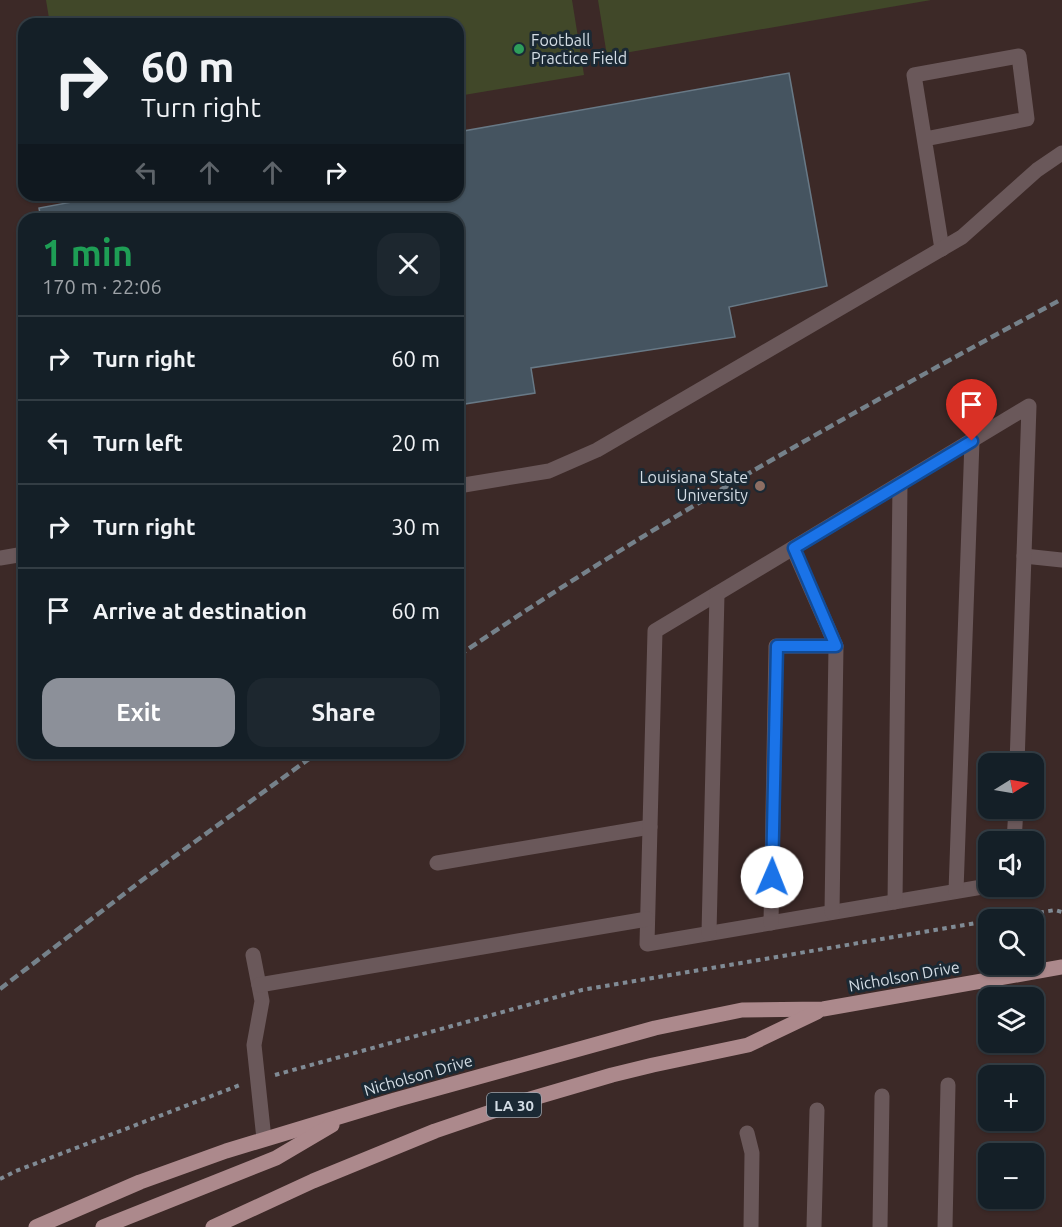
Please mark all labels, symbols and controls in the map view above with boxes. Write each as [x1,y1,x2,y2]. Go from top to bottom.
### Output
place label: Football Practice Field [531,31,627,67]
icon: right [42,42,120,120]
marker: Football Practice Field [512,42,526,56]
text: 60 m [141,43,235,90]
text: Turn right [141,92,261,122]
icon: left [130,156,163,189]
icon: ahead [193,156,226,189]
icon: ahead [256,156,289,189]
icon: right [319,156,352,189]
text: 1 min [42,232,133,273]
button: close [377,233,440,296]
text: 170 m · 22:06 [42,275,162,298]
icon: right [42,342,75,375]
text: Turn right [93,346,195,371]
text: 60 m [391,346,440,371]
pin [946,379,997,441]
icon: arrive [955,388,988,421]
icon: left [42,426,75,459]
text: Turn left [93,430,183,455]
text: 20 m [391,430,440,455]
place label: Louisiana State University [639,468,748,504]
marker: Louisiana State University [753,479,767,493]
icon: right [42,510,75,543]
text: Turn right [93,514,195,539]
text: 30 m [391,514,440,539]
icon: arrive [42,594,75,627]
text: Arrive at destination [93,598,307,623]
text: 60 m [391,598,440,623]
button: Exit [42,678,235,747]
button: Share [247,678,440,747]
north arrow [978,753,1044,819]
map controls [978,753,1044,1209]
button: sound [978,831,1044,897]
position arrow [740,845,804,909]
button: search [978,909,1044,975]
street label: Nicholson Drive [847,957,961,995]
button: layers [978,987,1044,1053]
street label: Nicholson Drive [362,1051,474,1099]
button: + [978,1065,1044,1131]
road number: LA 30 [487,1093,541,1117]
button: − [978,1143,1044,1209]

